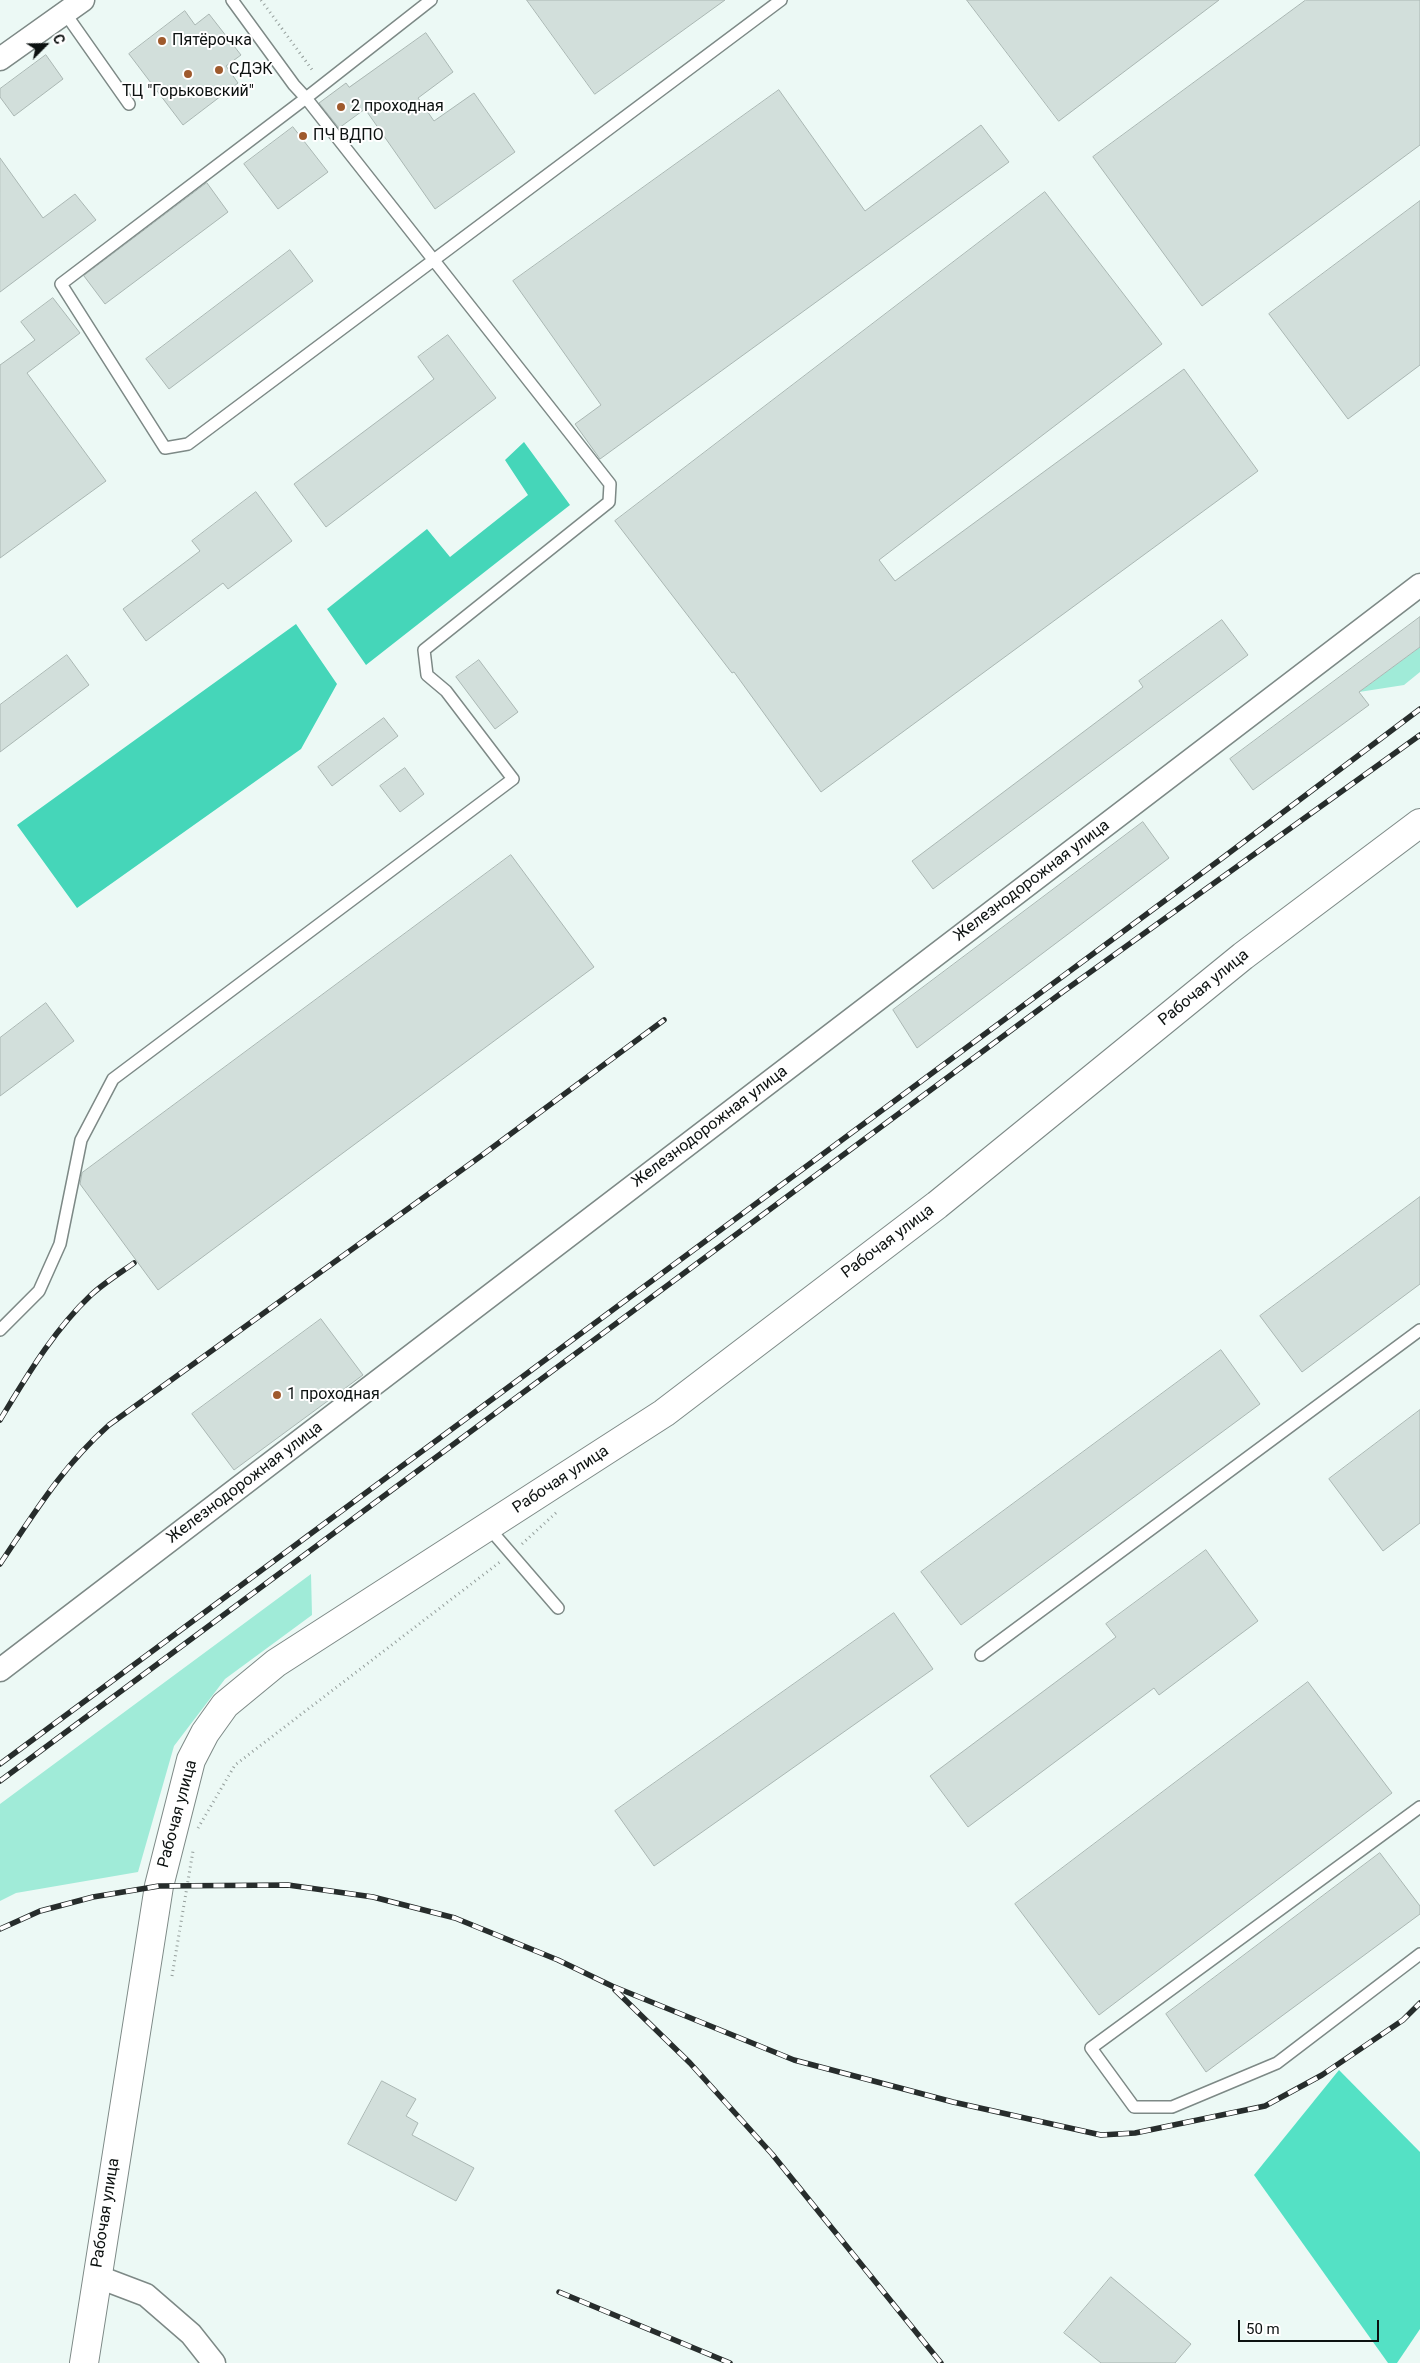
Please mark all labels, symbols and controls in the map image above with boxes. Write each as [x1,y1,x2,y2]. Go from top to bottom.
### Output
north arrow [20,20,70,70]
place label: Пятёрочка [172,31,252,51]
text: С [50,32,68,46]
marker: Пятёрочка [156,35,168,47]
place label: СДЭК [229,60,273,80]
marker: СДЭК [213,64,225,76]
marker: ТЦ "Горьковский" [182,68,194,80]
place label: ТЦ "Горьковский" [122,82,254,102]
place label: 2 проходная [351,97,444,117]
marker: 2 проходная [335,101,347,113]
place label: ПЧ ВДПО [313,126,384,146]
marker: ПЧ ВДПО [297,130,309,142]
street label: Железнодорожная улица [950,816,1114,946]
street label: Рабочая улица [1155,946,1253,1030]
street label: Железнодорожная улица [628,1062,792,1192]
street label: Рабочая улица [838,1201,938,1283]
place label: 1 проходная [287,1385,380,1405]
marker: 1 проходная [271,1389,283,1401]
street label: Железнодорожная улица [163,1418,327,1548]
street label: Рабочая улица [509,1442,613,1518]
street label: Рабочая улица [154,1758,202,1870]
street label: Рабочая улица [88,2157,124,2269]
scale bar [1240,2310,1381,2342]
text: 50 m [1246,2320,1280,2338]

